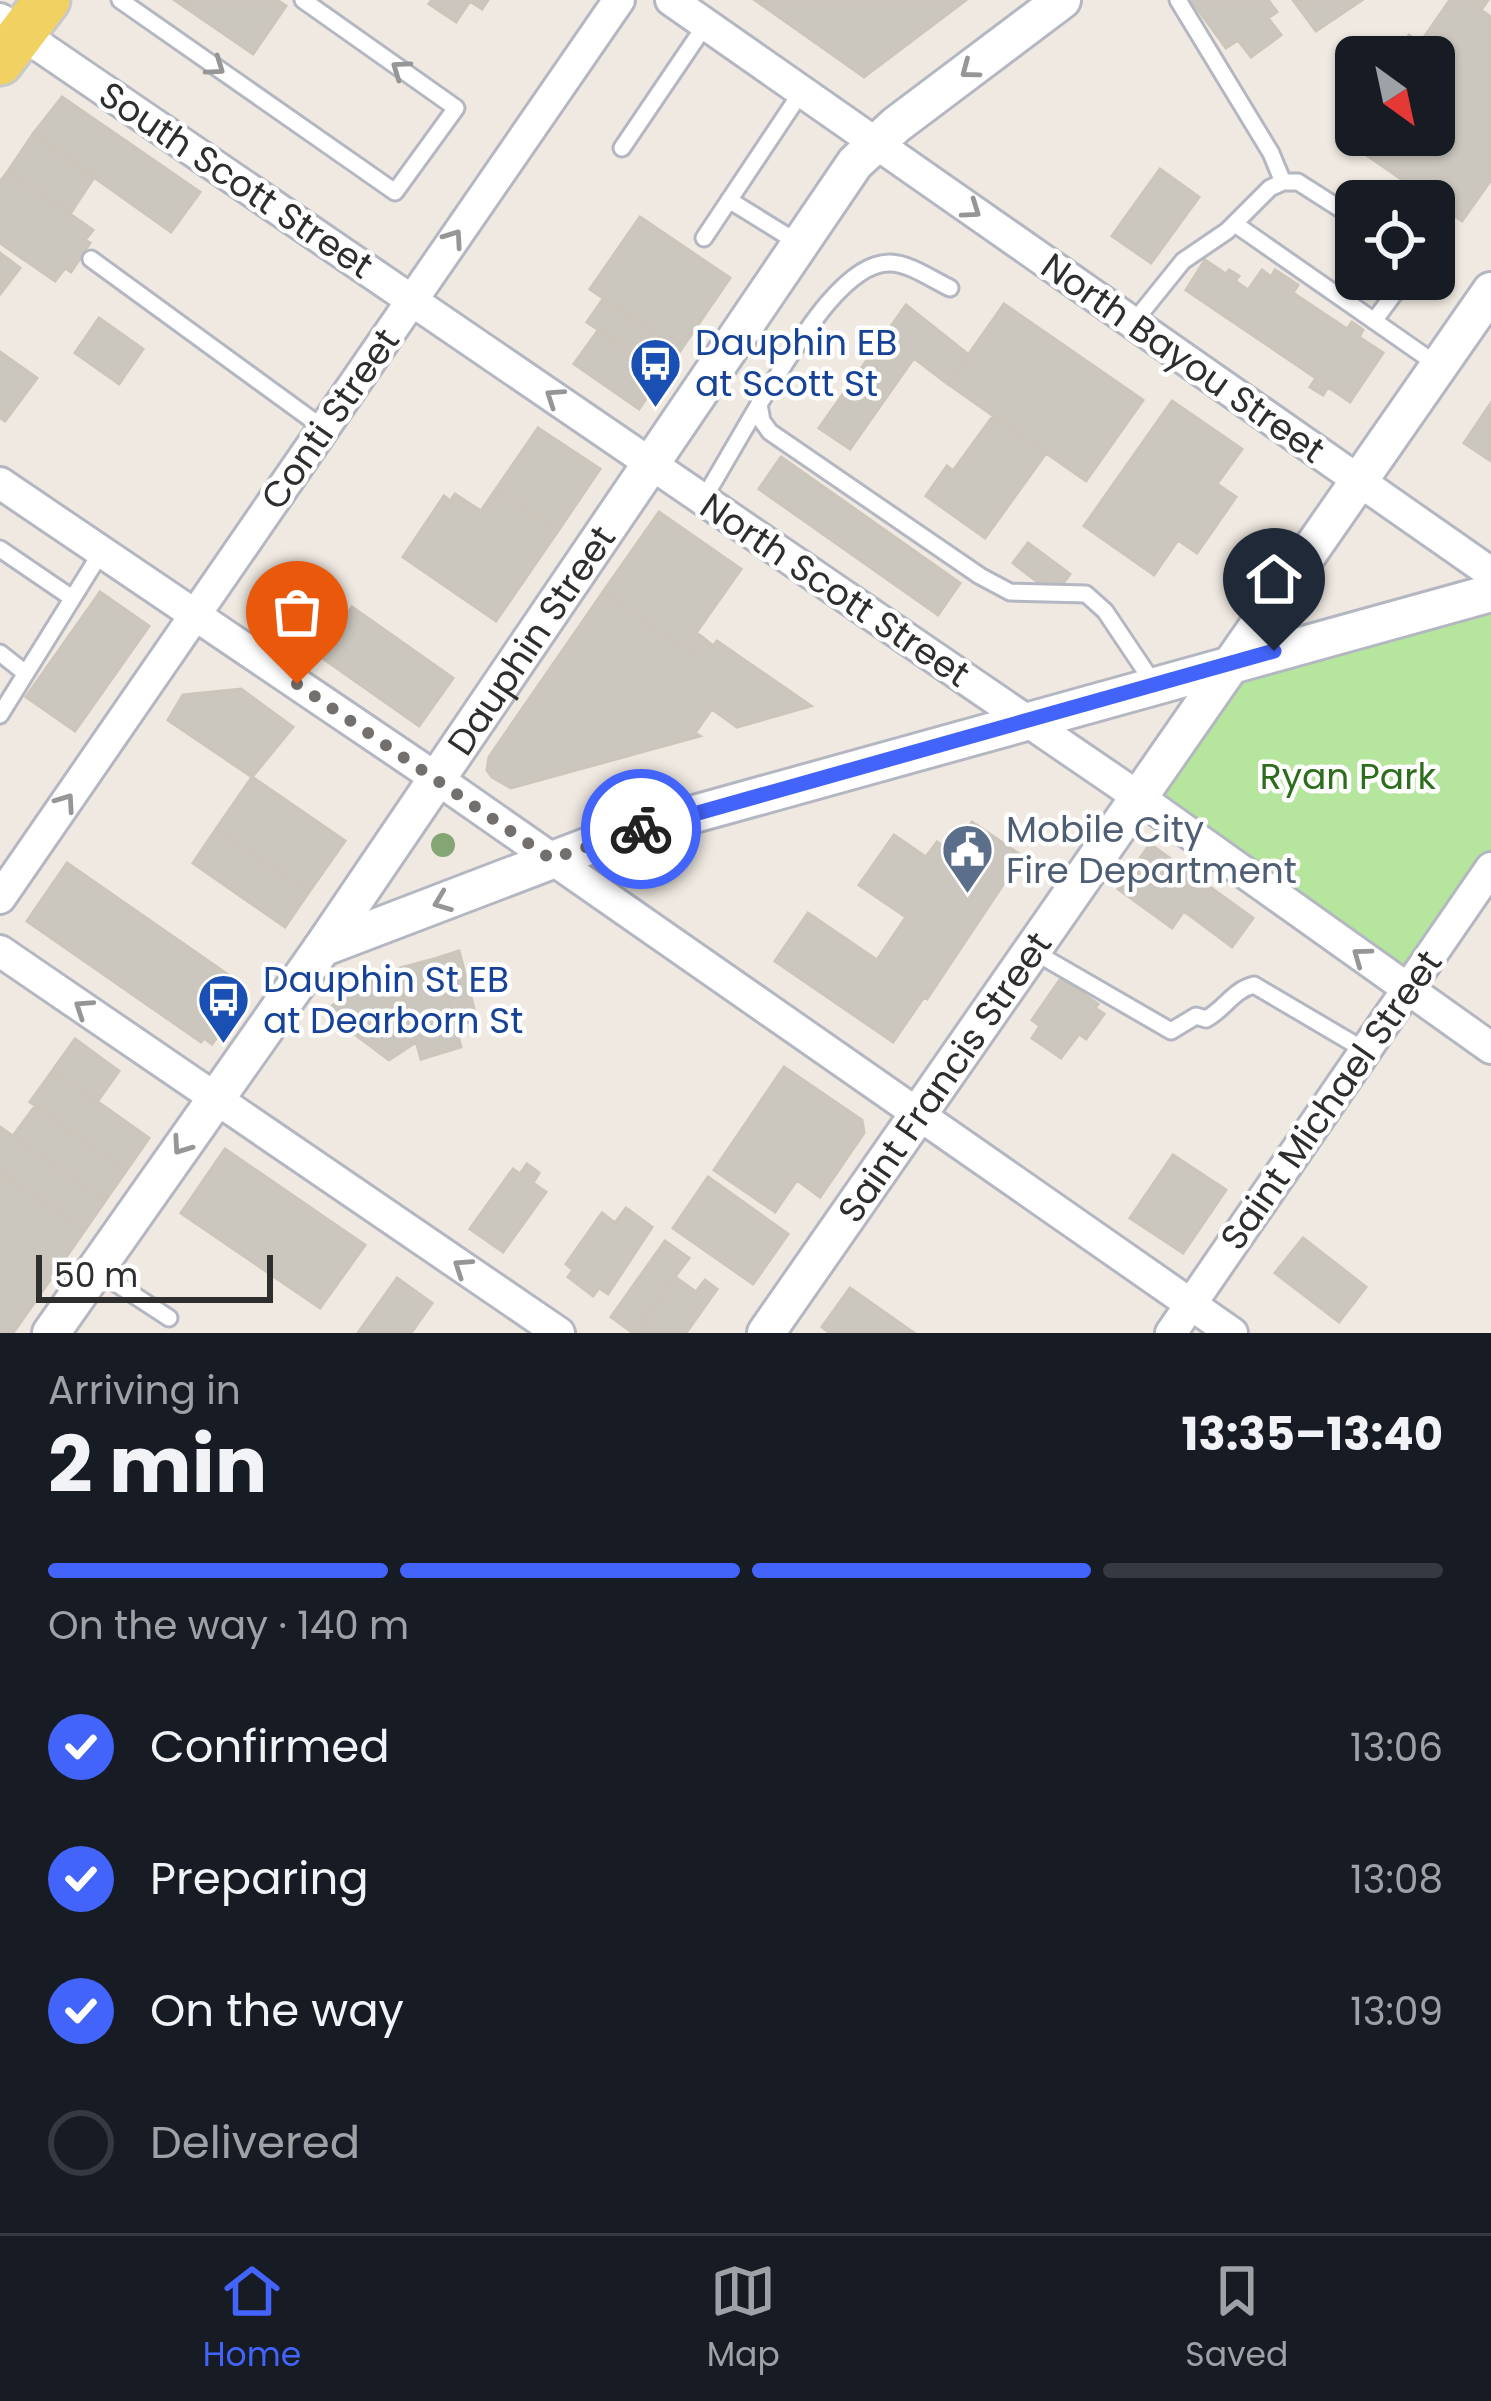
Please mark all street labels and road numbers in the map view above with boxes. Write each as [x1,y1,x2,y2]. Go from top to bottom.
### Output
street label: South Scott Street [89,69,383,291]
street label: North Bayou Street [1031,241,1335,475]
street label: Conti Street [249,318,411,520]
street label: North Scott Street [690,481,980,699]
street label: Dauphin Street [435,515,627,765]
street label: Saint Francis Street [825,921,1063,1233]
street label: Saint Michael Street [1208,940,1454,1260]

